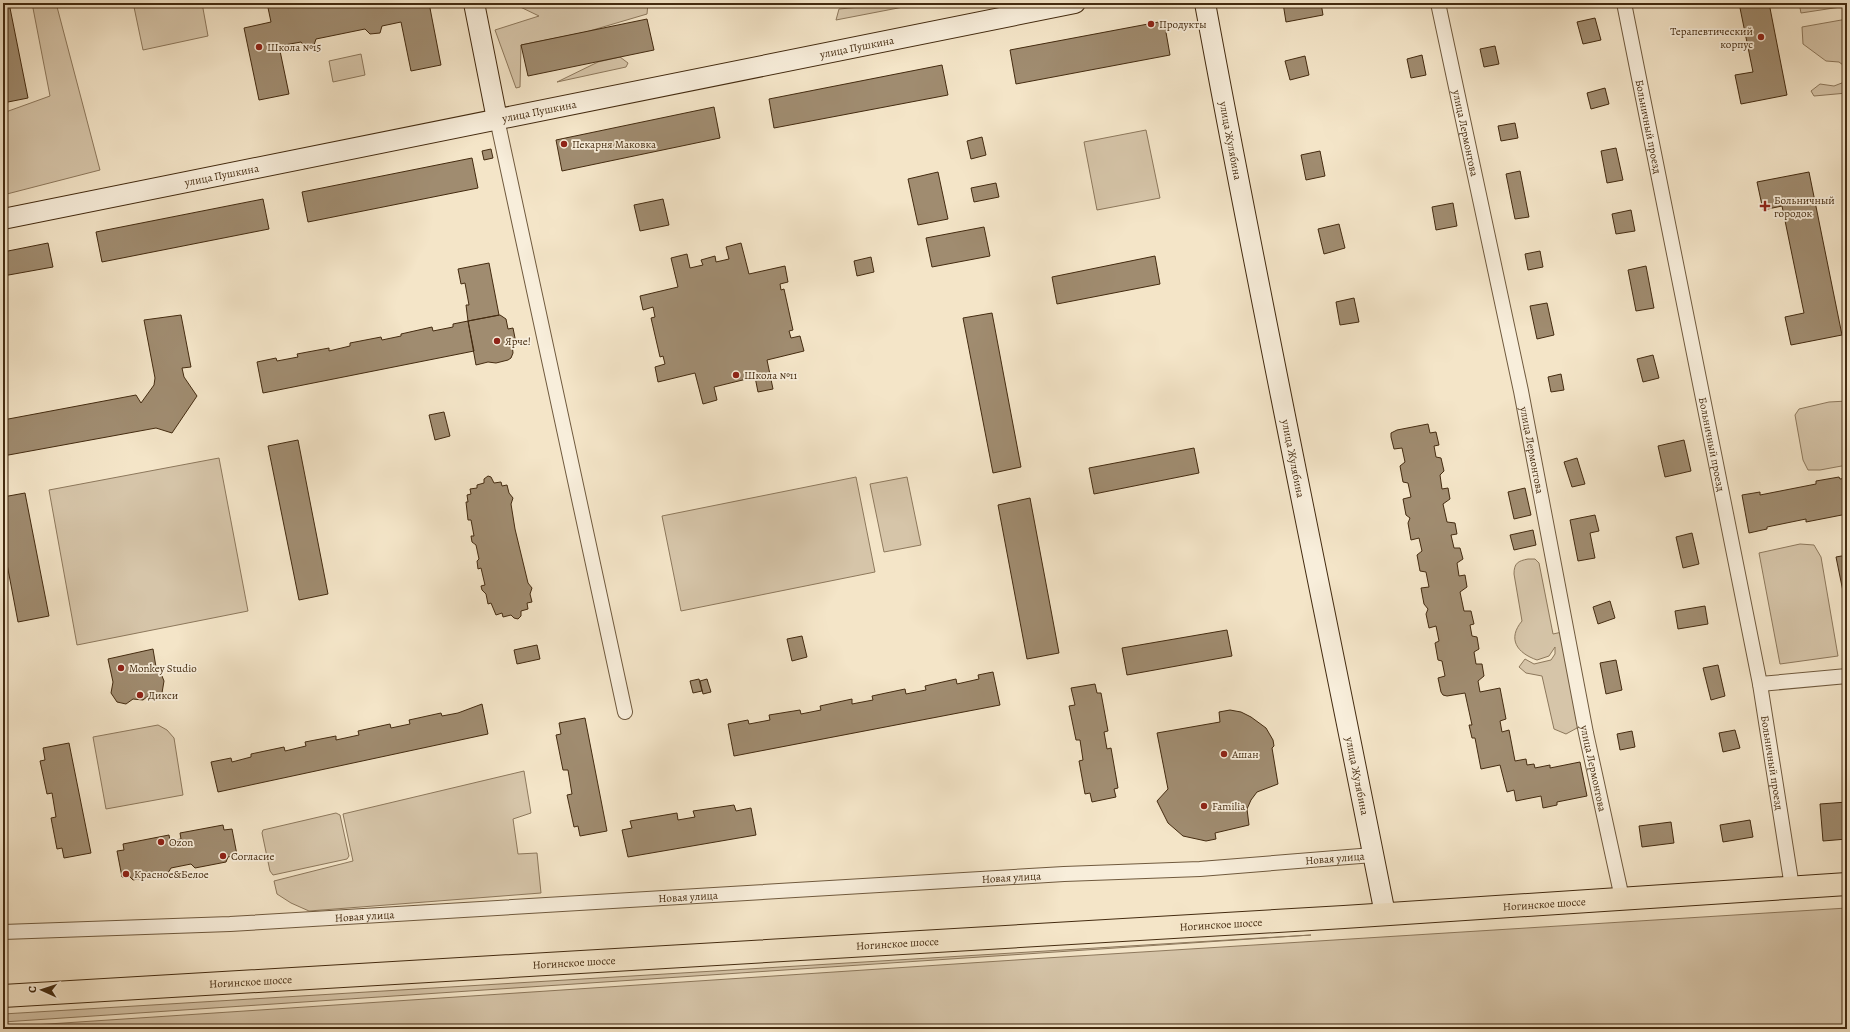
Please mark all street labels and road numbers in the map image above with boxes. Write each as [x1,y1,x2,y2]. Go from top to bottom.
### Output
street label: улица Пушкина [818,32,896,62]
street label: Больничный проезд [1631,78,1665,176]
street label: улица Лермонтова [1449,87,1482,179]
street label: улица Пушкина [500,96,579,126]
street label: улица Жулябина [1215,99,1245,182]
street label: улица Пушкина [182,160,261,190]
street label: Больничный проезд [1695,396,1728,493]
street label: улица Лермонтова [1516,405,1548,496]
street label: улица Жулябина [1278,417,1308,500]
street label: Больничный проезд [1757,714,1787,812]
street label: улица Лермонтова [1576,723,1610,814]
street label: улица Жулябина [1342,735,1372,817]
street label: Новая улица [1305,849,1366,868]
street label: Новая улица [981,868,1043,887]
street label: Новая улица [658,888,719,906]
street label: Ногинское шоссе [1502,894,1586,915]
street label: Новая улица [334,907,396,926]
street label: Ногинское шоссе [1179,915,1263,935]
street label: Ногинское шоссе [856,934,939,954]
street label: Ногинское шоссе [532,953,616,973]
street label: Ногинское шоссе [209,972,292,992]

